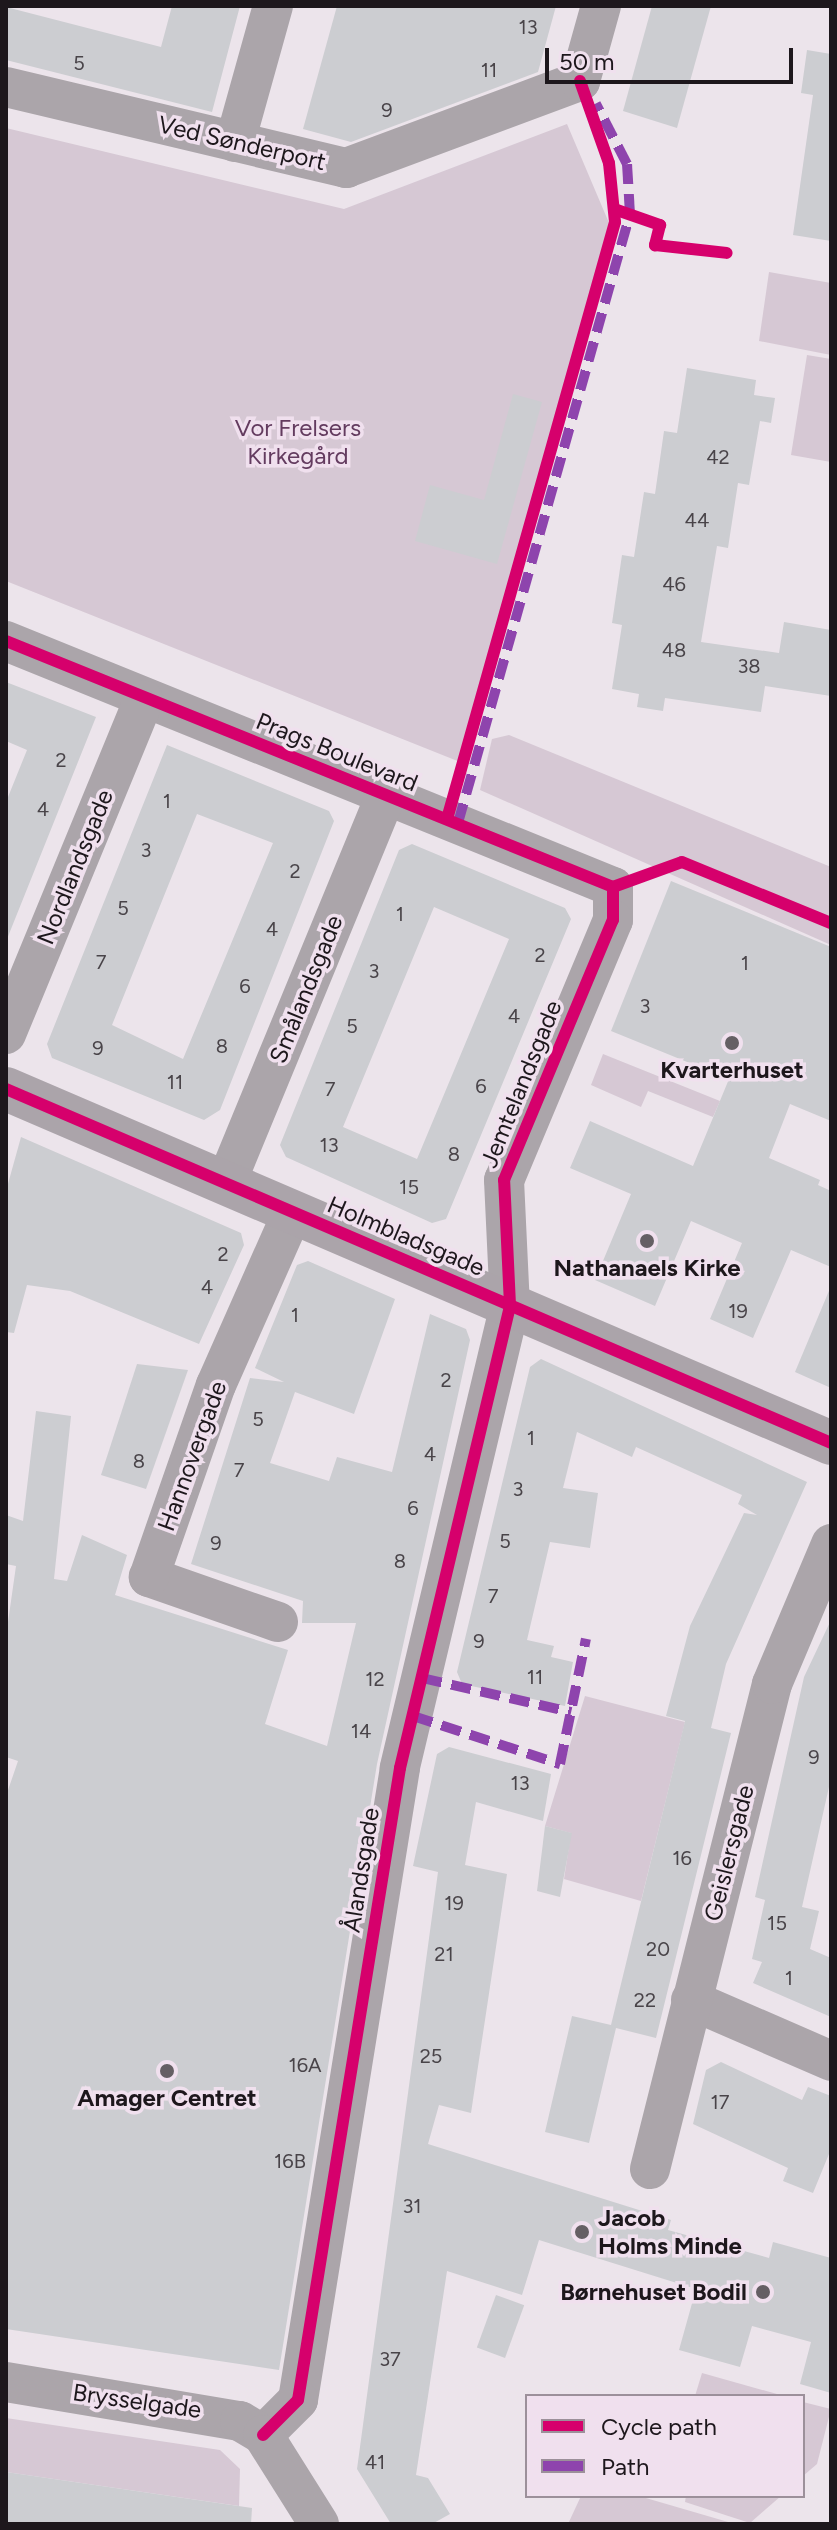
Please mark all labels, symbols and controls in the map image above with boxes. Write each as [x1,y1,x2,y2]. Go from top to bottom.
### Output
house number: 13 [518,15,538,39]
scale bar [549,32,797,82]
text: 50 m [559,47,615,76]
house number: 5 [73,51,85,75]
house number: 11 [481,58,497,82]
house number: 9 [381,98,393,122]
street label: Ved Sønderport [155,110,329,176]
park label: Vor Frelsers Kirkegård [235,414,361,470]
house number: 42 [706,445,730,469]
house number: 44 [685,508,709,532]
house number: 46 [662,572,686,596]
house number: 48 [662,638,686,662]
house number: 38 [737,654,761,678]
street label: Prags Boulevard [252,706,422,798]
house number: 2 [55,748,67,772]
street label: Nordlandsgade [31,785,119,949]
house number: 1 [163,789,171,813]
house number: 4 [37,797,49,821]
house number: 3 [141,838,151,862]
house number: 2 [289,859,301,883]
house number: 5 [117,896,129,920]
house number: 1 [396,902,404,926]
street label: Smålandsgade [263,911,349,1067]
house number: 4 [266,917,278,941]
house number: 2 [534,943,546,967]
house number: 7 [96,950,106,974]
house number: 1 [741,951,749,975]
house number: 3 [369,959,379,983]
house number: 6 [239,974,251,998]
house number: 3 [640,994,650,1018]
street label: Jemtelandsgade [474,996,568,1172]
house number: 4 [508,1004,520,1028]
house number: 5 [346,1014,358,1038]
house number: 8 [216,1034,228,1058]
marker: Kvarterhuset [723,1034,741,1052]
house number: 9 [92,1036,104,1060]
place label: Kvarterhuset [660,1056,804,1084]
house number: 11 [167,1070,183,1094]
house number: 6 [475,1074,487,1098]
house number: 7 [325,1077,335,1101]
house number: 13 [319,1133,339,1157]
house number: 8 [448,1142,460,1166]
house number: 15 [399,1175,419,1199]
street label: Holmbladsgade [323,1190,489,1282]
marker: Nathanaels Kirke [638,1232,656,1250]
house number: 2 [217,1242,229,1266]
place label: Nathanaels Kirke [554,1254,740,1282]
house number: 4 [201,1275,213,1299]
house number: 19 [728,1299,748,1323]
house number: 1 [291,1303,299,1327]
house number: 2 [440,1368,452,1392]
street label: Hannovergade [152,1377,232,1535]
house number: 5 [252,1407,264,1431]
house number: 1 [527,1426,535,1450]
house number: 4 [424,1442,436,1466]
house number: 8 [133,1449,145,1473]
house number: 7 [234,1458,244,1482]
house number: 3 [513,1477,523,1501]
house number: 6 [407,1496,419,1520]
house number: 5 [499,1529,511,1553]
house number: 9 [210,1531,222,1555]
house number: 8 [394,1549,406,1573]
house number: 7 [488,1584,498,1608]
house number: 9 [473,1629,485,1653]
house number: 11 [527,1665,543,1689]
house number: 12 [365,1667,385,1691]
house number: 14 [351,1719,371,1743]
house number: 9 [808,1745,820,1769]
house number: 13 [510,1771,530,1795]
street label: Geislersgade [698,1782,760,1924]
street label: Ålandsgade [337,1806,385,1934]
house number: 16 [672,1846,692,1870]
house number: 19 [444,1891,464,1915]
house number: 15 [767,1911,787,1935]
house number: 20 [646,1937,670,1961]
house number: 21 [434,1942,454,1966]
house number: 1 [785,1966,793,1990]
house number: 22 [634,1988,656,2012]
house number: 25 [420,2044,442,2068]
house number: 16A [288,2053,322,2077]
marker: Amager Centret [158,2062,176,2080]
place label: Amager Centret [77,2084,257,2112]
house number: 17 [711,2090,729,2114]
house number: 16B [274,2149,306,2173]
house number: 31 [402,2194,422,2218]
place label: Jacob Holms Minde [598,2204,742,2260]
marker: Jacob Holms Minde [573,2223,591,2241]
place label: Børnehuset Bodil [560,2278,747,2306]
marker: Børnehuset Bodil [754,2283,772,2301]
house number: 37 [379,2347,401,2371]
street label: Brysselgade [71,2378,203,2424]
legend [525,2394,805,2498]
text: Cycle path [601,2412,717,2441]
house number: 41 [365,2450,385,2474]
text: Path [601,2452,649,2481]

